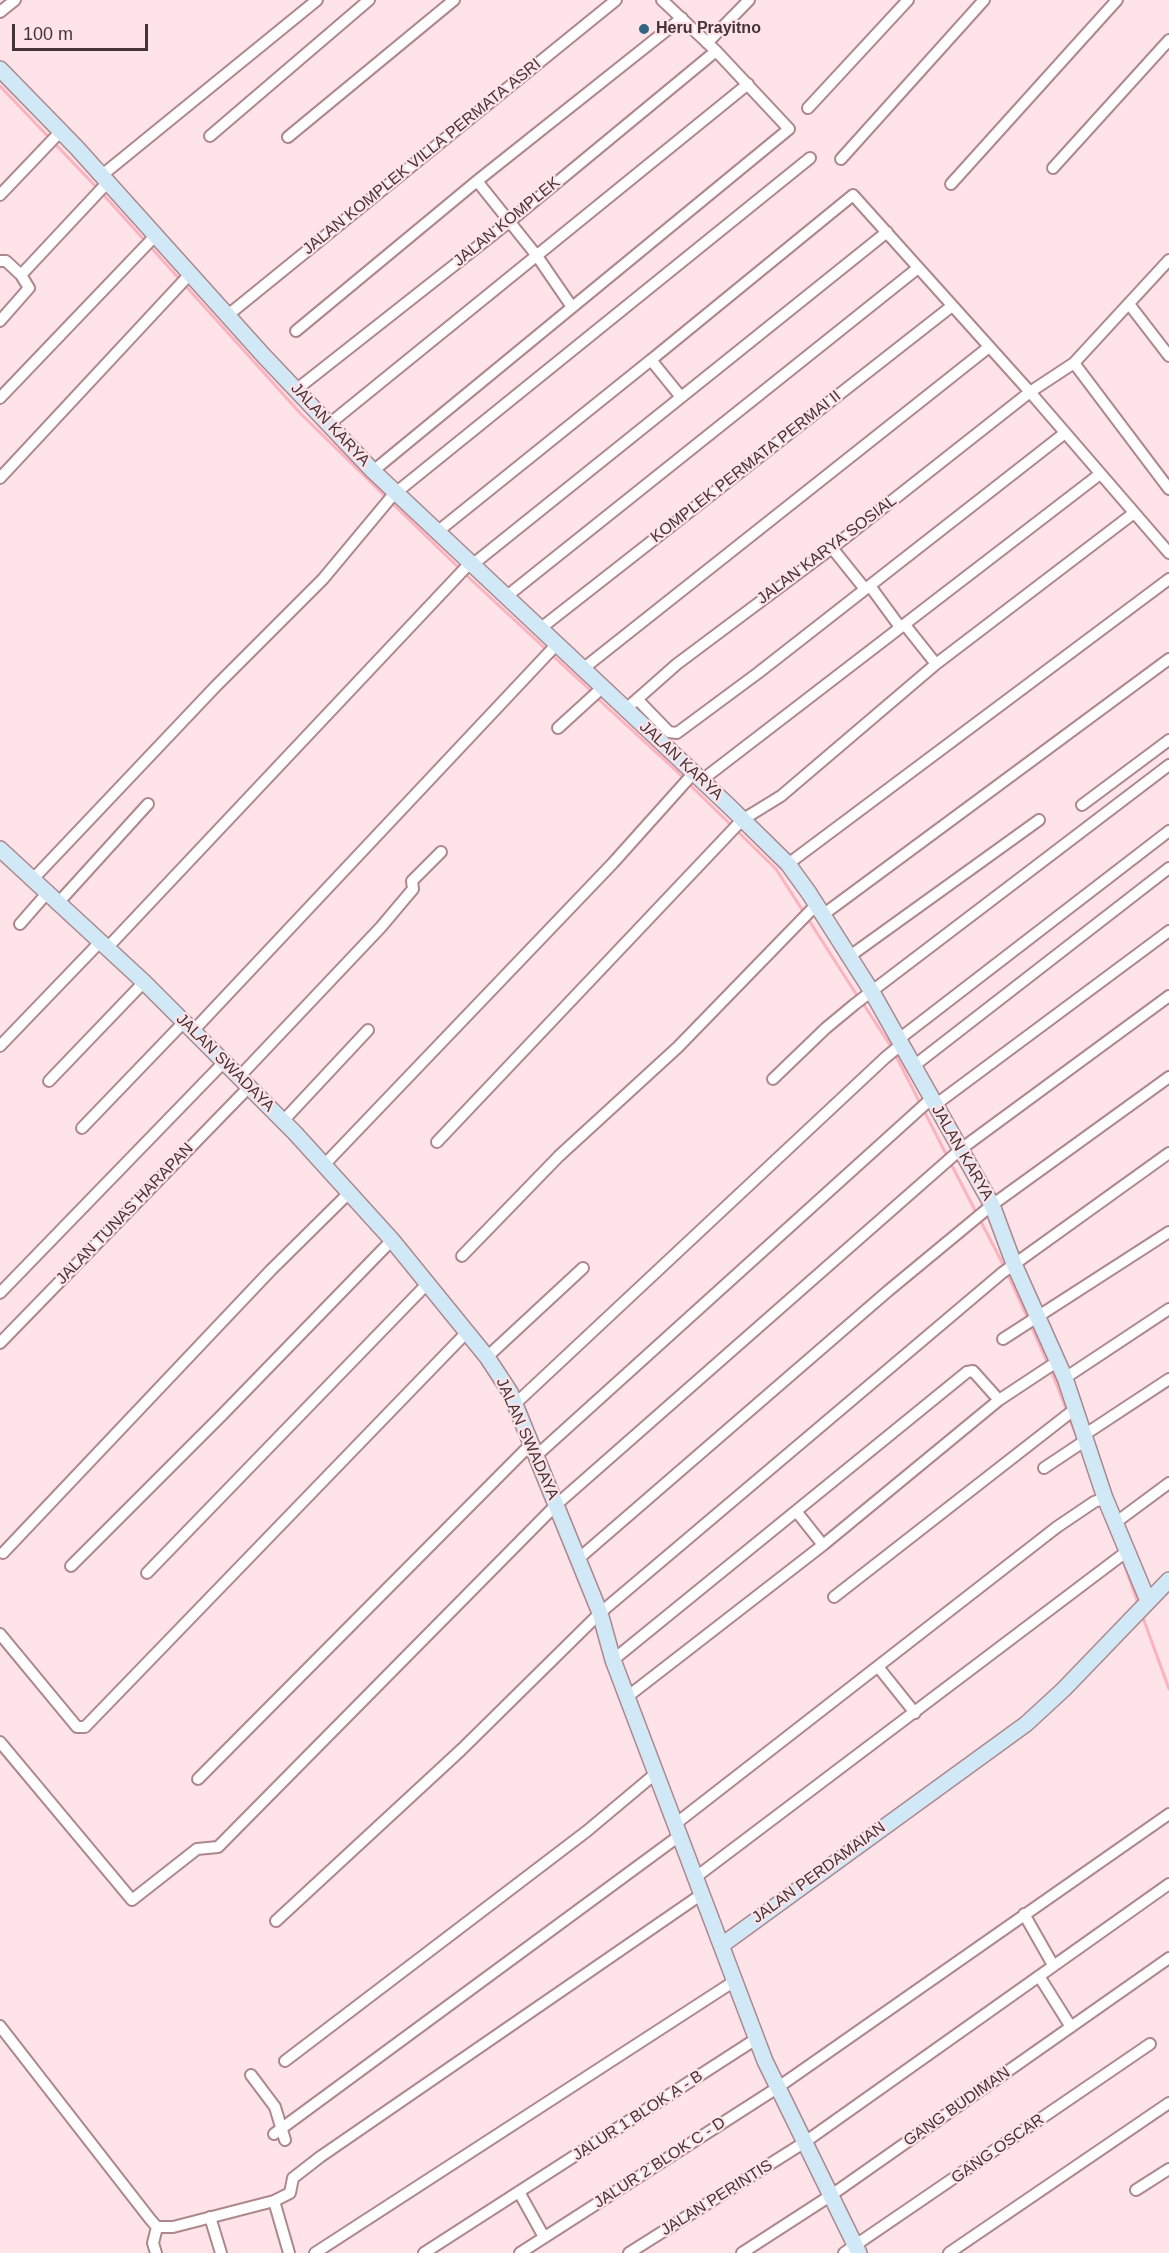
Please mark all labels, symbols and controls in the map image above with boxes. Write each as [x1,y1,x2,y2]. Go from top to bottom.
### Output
scale bar [15,12,152,50]
place label: Heru Prayitno [656,19,761,39]
marker: Heru Prayitno [637,22,651,36]
text: 100 m [23,24,73,44]
street label: JALAN KOMPLEK VILLA PERMATA ASRI [299,55,545,259]
street label: JALAN KOMPLEK [450,173,564,271]
street label: JALAN KARYA [286,379,374,471]
street label: KOMPLEK PERMATA PERMAI II [647,387,845,547]
street label: JALAN KARYA SOSIAL [754,491,900,609]
street label: JALAN KARYA [635,717,727,805]
street label: JALAN SWADAYA [172,1010,278,1116]
street label: JALAN KARYA [927,1102,997,1204]
street label: JALAN TUNAS HARAPAN [52,1139,198,1289]
street label: JALAN SWADAYA [492,1375,562,1503]
street label: JALAN PERDAMAIAN [749,1818,889,1928]
street label: GANG BUDIMAN [900,2063,1014,2151]
street label: JALUR 1 BLOK A - B [569,2067,707,2165]
street label: GANG OSCAR [948,2110,1048,2188]
street label: JALUR 2 BLOK C - D [591,2113,729,2213]
street label: JALAN PERINTIS [658,2156,776,2240]

